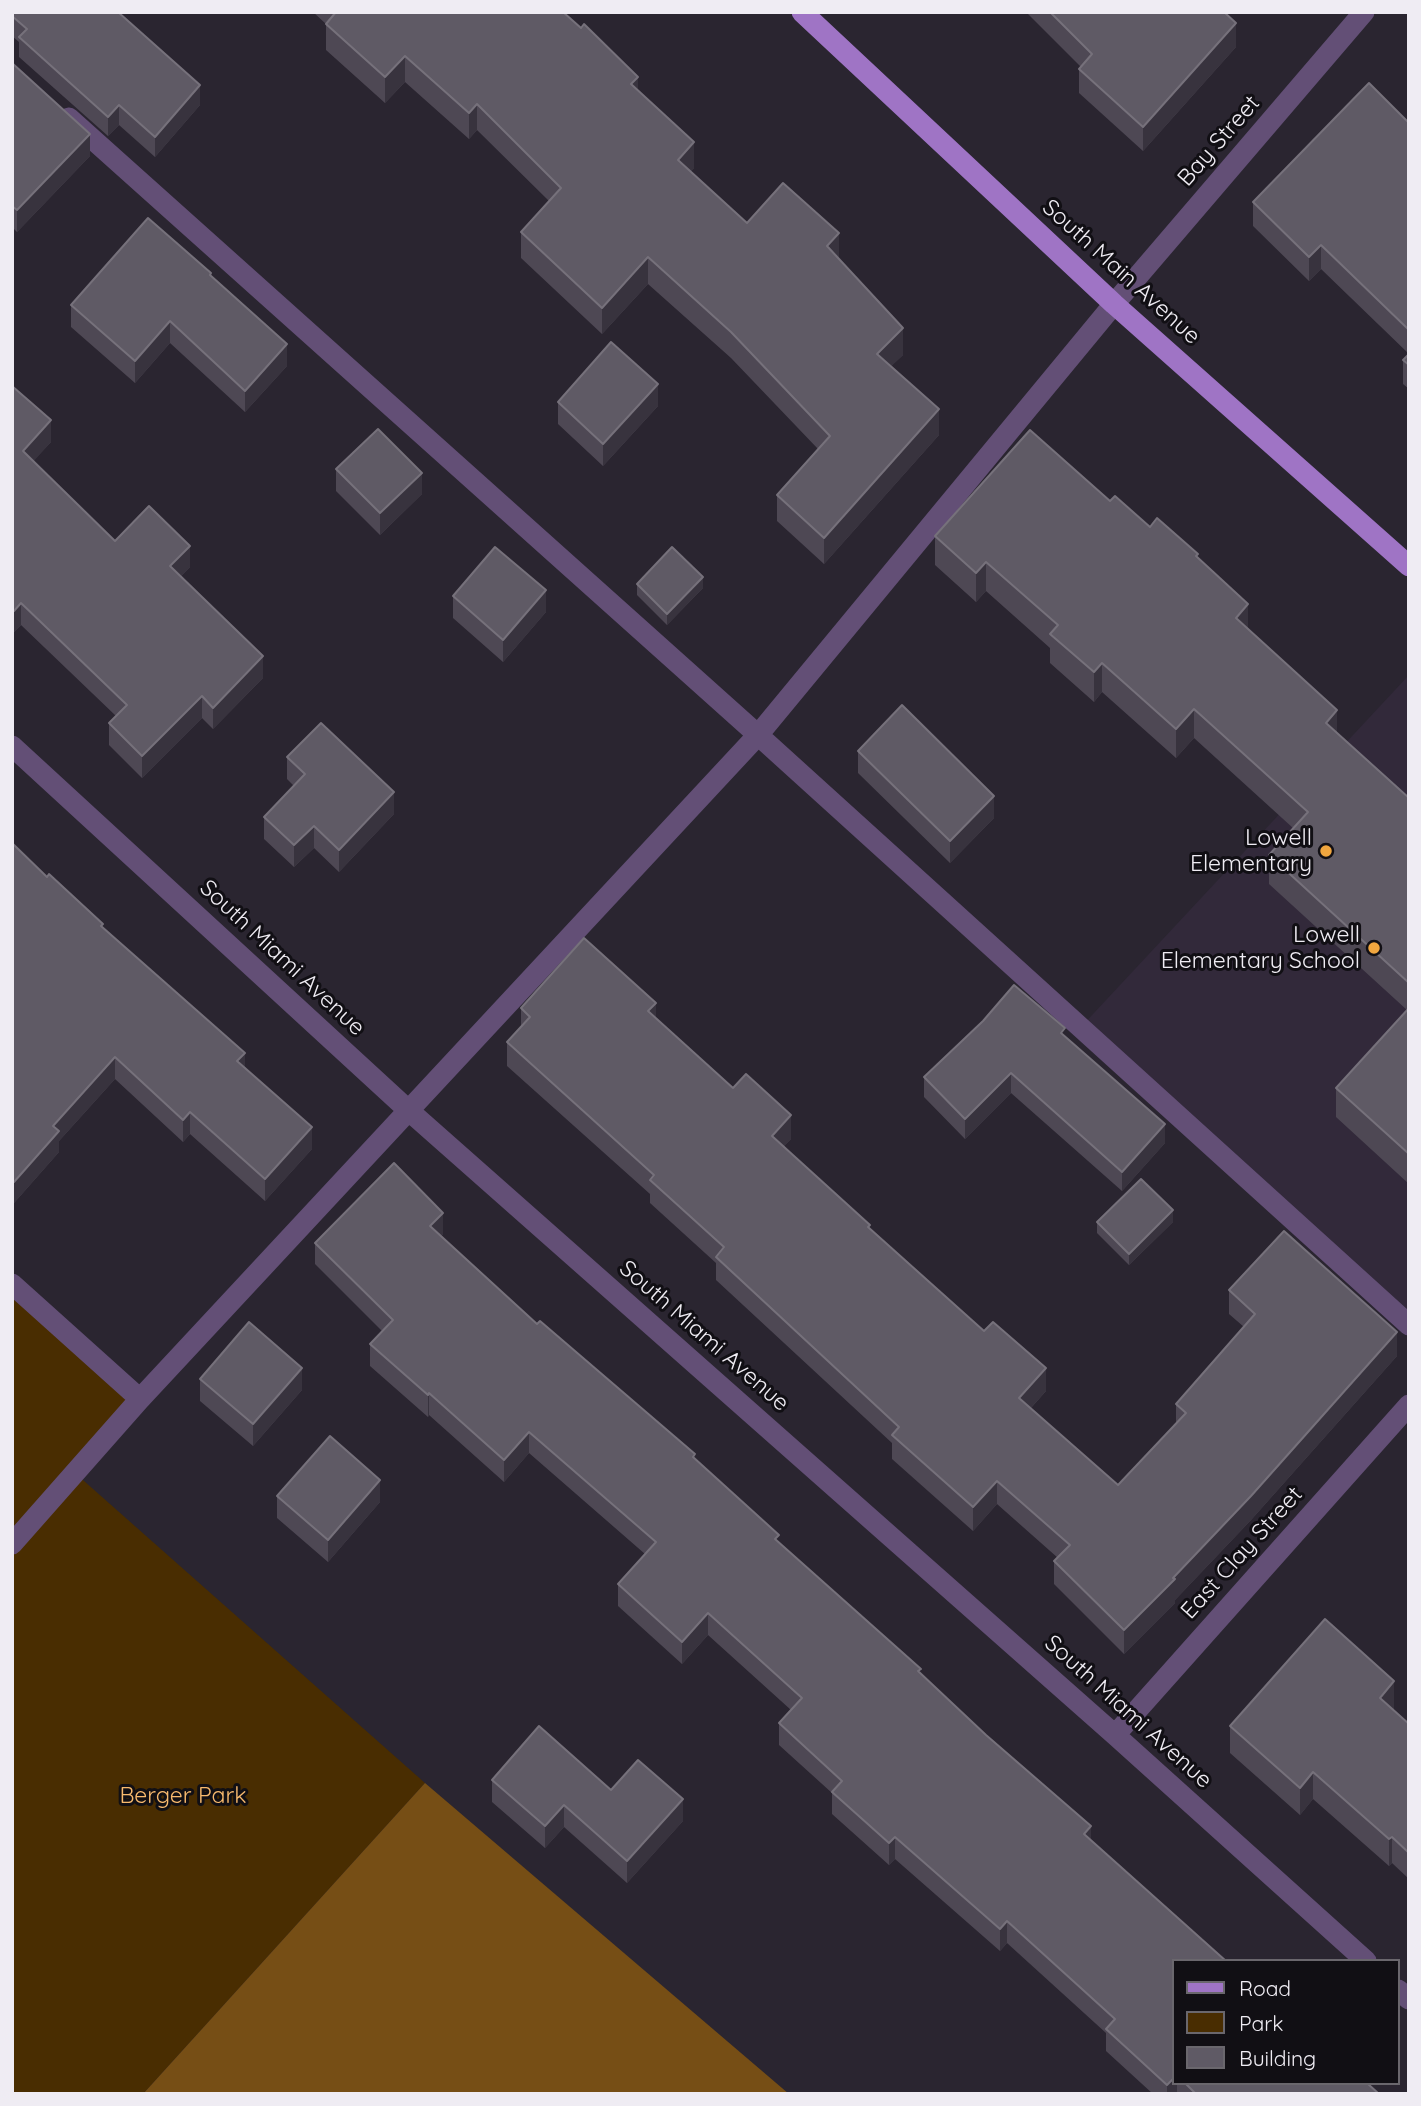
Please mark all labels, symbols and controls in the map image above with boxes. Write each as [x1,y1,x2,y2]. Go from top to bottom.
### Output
street label: Bay Street [1172,90,1266,192]
street label: South Main Avenue [1036,194,1206,350]
place label: Lowell Elementary [1190,824,1312,878]
marker: Lowell Elementary [1318,843,1334,859]
street label: South Miami Avenue [194,874,370,1042]
place label: Lowell Elementary School [1161,921,1360,975]
marker: Lowell Elementary School [1366,940,1382,956]
street label: South Miami Avenue [614,1255,794,1417]
street label: East Clay Street [1175,1481,1309,1625]
street label: South Miami Avenue [1039,1630,1217,1794]
park label: Berger Park [119,1782,247,1810]
legend [1172,1959,1400,2085]
text: Road [1239,1975,1291,2001]
text: Park [1239,2010,1283,2036]
text: Building [1239,2045,1316,2071]

